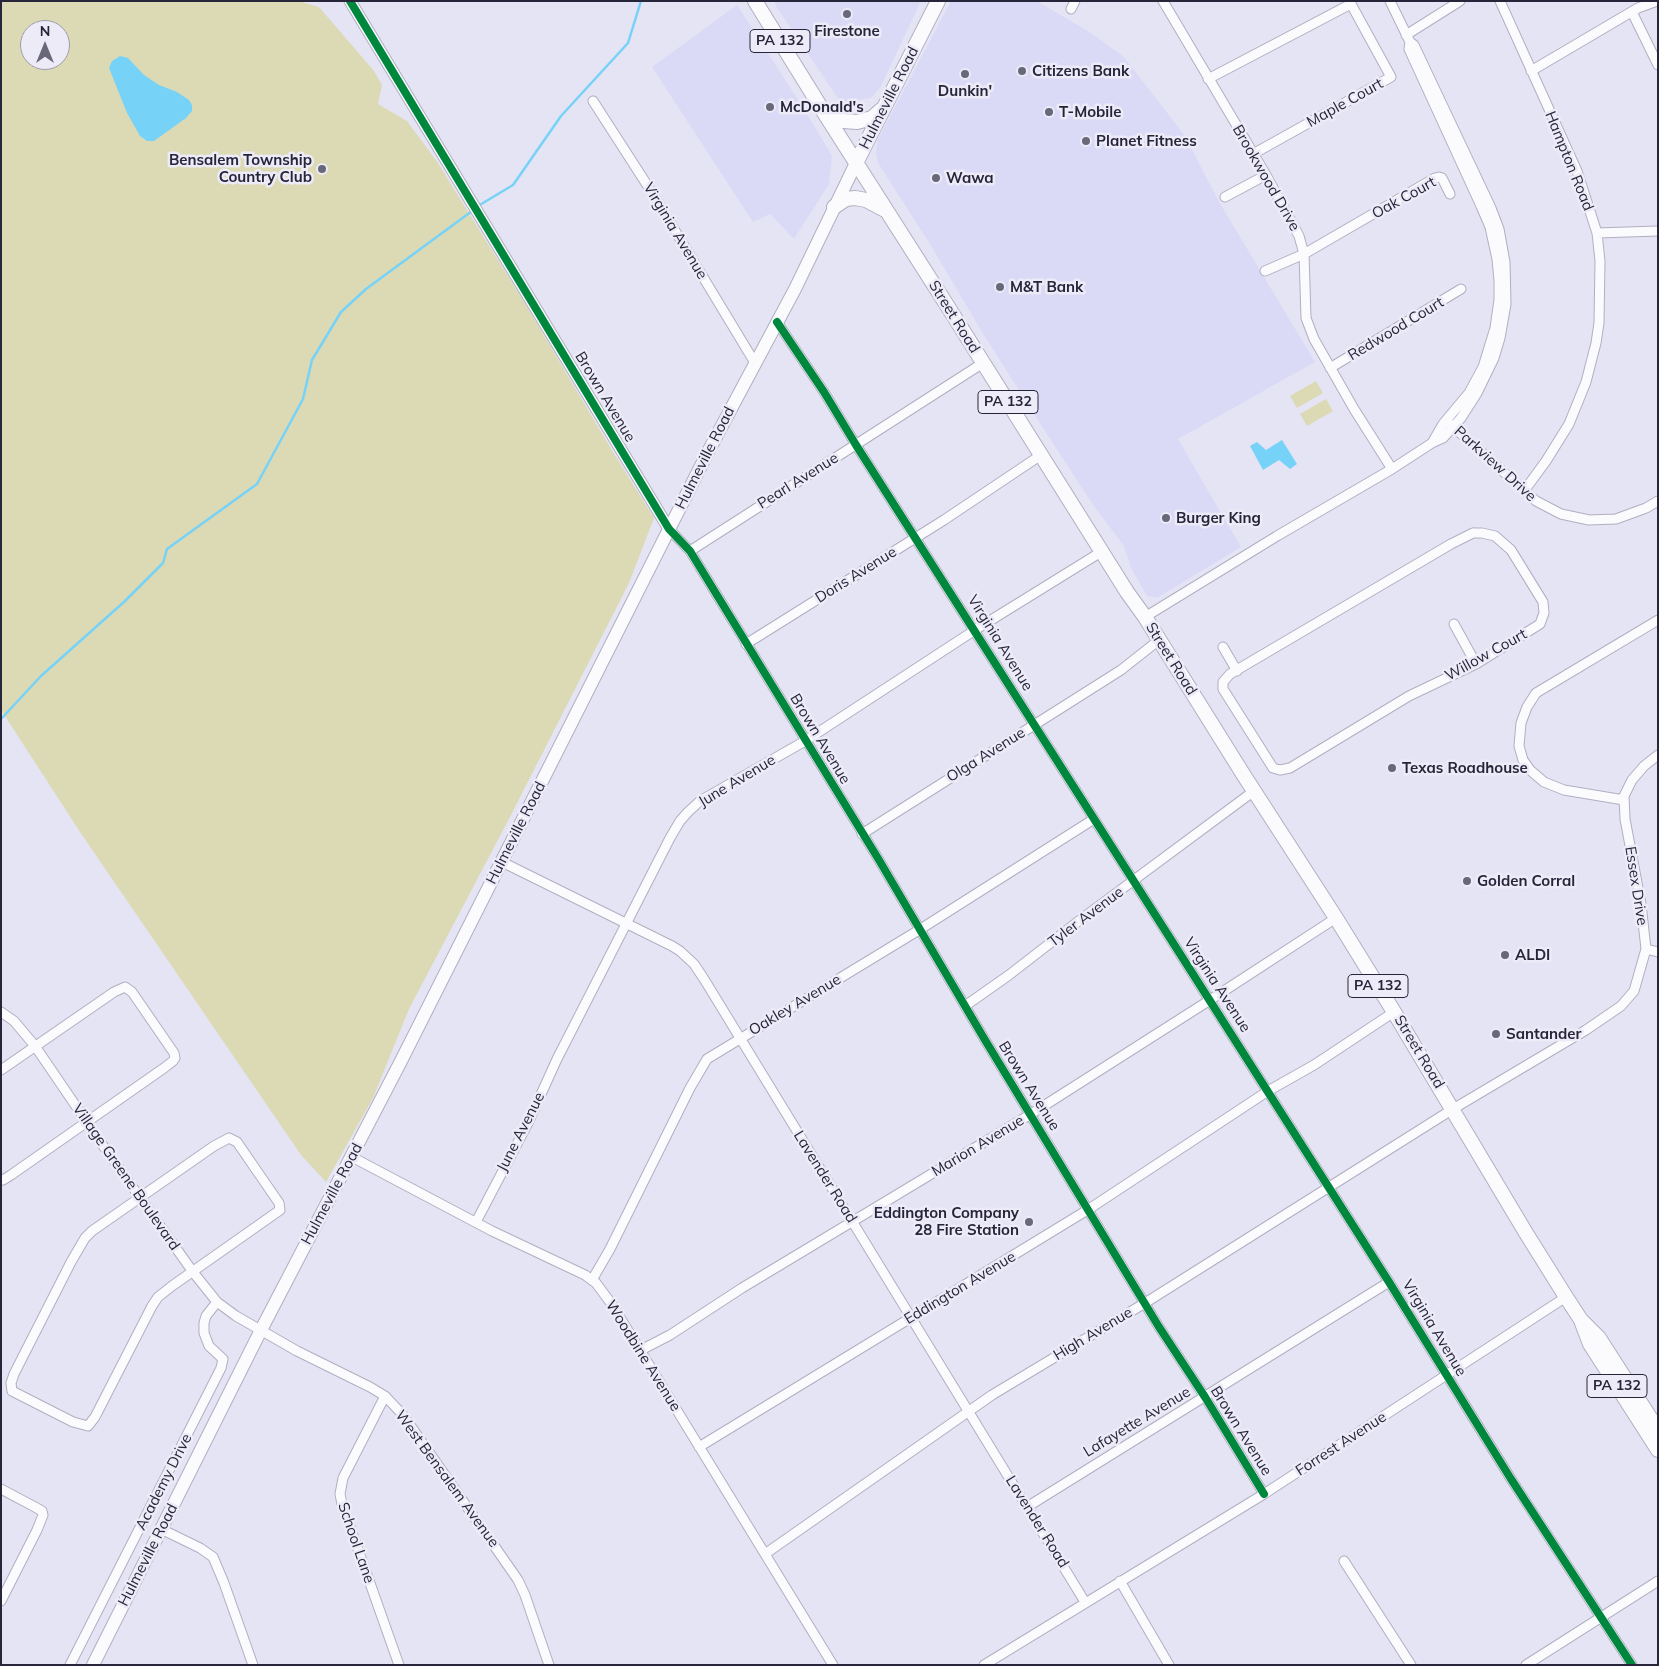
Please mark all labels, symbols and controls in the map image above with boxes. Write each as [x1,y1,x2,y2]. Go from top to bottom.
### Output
marker: Firestone [841,8,853,20]
north arrow [20,20,70,70]
text: N [40,22,50,40]
place label: Firestone [814,22,880,40]
road number: PA 132 [750,29,810,52]
street label: Hulmeville Road [855,44,923,152]
place label: Citizens Bank [1032,62,1129,80]
marker: Citizens Bank [1016,65,1028,77]
marker: Dunkin' [959,68,971,80]
street label: Maple Court [1304,75,1386,131]
place label: Dunkin' [938,82,992,100]
place label: McDonald's [780,98,864,116]
marker: McDonald's [764,101,776,113]
place label: T-Mobile [1059,103,1121,121]
marker: T-Mobile [1043,106,1055,118]
street label: Hampton Road [1541,109,1597,213]
street label: Brookwood Drive [1228,122,1304,234]
place label: Planet Fitness [1096,132,1197,150]
marker: Planet Fitness [1080,135,1092,147]
place label: Bensalem Township Country Club [169,151,312,186]
marker: Bensalem Township Country Club [316,163,328,175]
place label: Wawa [946,169,994,187]
marker: Wawa [930,172,942,184]
street label: Oak Court [1369,173,1439,223]
street label: Virginia Avenue [639,179,711,283]
street label: Street Road [925,277,983,357]
place label: M&T Bank [1010,278,1083,296]
marker: M&T Bank [994,281,1006,293]
street label: Redwood Court [1345,293,1447,365]
street label: Brown Avenue [571,349,639,445]
road number: PA 132 [978,391,1038,414]
street label: Hulmeville Road [671,404,739,512]
street label: Parkview Drive [1450,422,1540,506]
street label: Pearl Avenue [754,449,842,513]
place label: Burger King [1176,509,1261,527]
marker: Burger King [1160,512,1172,524]
street label: Doris Avenue [812,543,900,607]
street label: Virginia Avenue [963,592,1037,694]
street label: Street Road [1142,619,1200,699]
street label: Willow Court [1442,625,1530,685]
street label: Brown Avenue [786,691,854,787]
street label: Olga Avenue [943,724,1029,786]
street label: June Avenue [695,751,779,811]
place label: Texas Roadhouse [1402,759,1528,777]
marker: Texas Roadhouse [1386,762,1398,774]
street label: Hulmeville Road [482,779,550,887]
street label: Essex Drive [1621,845,1651,927]
place label: Golden Corral [1477,872,1575,890]
marker: Golden Corral [1461,875,1473,887]
street label: Tyler Avenue [1045,883,1127,951]
street label: Virginia Avenue [1180,934,1254,1036]
place label: ALDI [1515,946,1550,964]
marker: ALDI [1499,949,1511,961]
street label: Oakley Avenue [746,970,844,1040]
road number: PA 132 [1348,974,1408,998]
street label: Street Road [1390,1012,1448,1092]
place label: Santander [1506,1025,1581,1043]
marker: Santander [1490,1028,1502,1040]
street label: Brown Avenue [994,1038,1064,1134]
street label: June Avenue [493,1089,549,1175]
street label: Village Greene Boulevard [68,1100,184,1254]
street label: Marion Avenue [929,1111,1027,1181]
street label: Lavender Road [789,1128,861,1226]
street label: Hulmeville Road [298,1140,366,1248]
place label: Eddington Company 28 Fire Station [874,1204,1019,1239]
marker: Eddington Company 28 Fire Station [1023,1216,1035,1228]
street label: Eddington Avenue [901,1248,1019,1328]
street label: Virginia Avenue [1398,1276,1470,1380]
street label: Woodbine Avenue [602,1297,684,1415]
street label: High Avenue [1050,1303,1136,1365]
road number: PA 132 [1587,1374,1647,1398]
street label: Lafayette Avenue [1080,1383,1194,1461]
street label: Brown Avenue [1206,1383,1276,1479]
street label: West Bensalem Avenue [391,1407,503,1551]
street label: Forrest Avenue [1292,1408,1390,1480]
street label: Academy Drive [132,1431,196,1533]
street label: Lavender Road [1001,1473,1073,1571]
street label: School Lane [334,1500,378,1586]
street label: Hulmeville Road [114,1501,182,1609]

